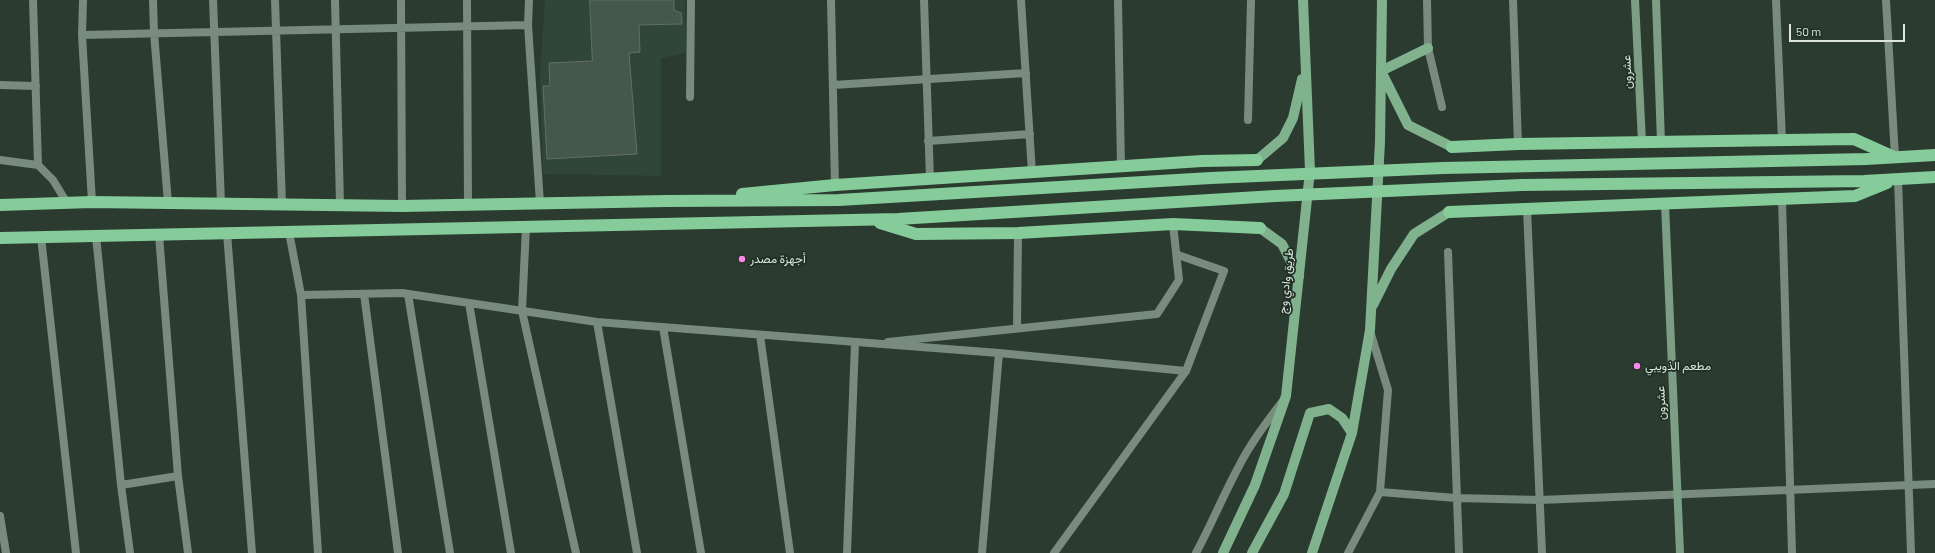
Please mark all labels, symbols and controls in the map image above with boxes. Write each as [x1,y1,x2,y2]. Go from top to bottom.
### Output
scale bar [1791,16,1907,42]
text: 50 m [1796,24,1821,38]
street label: عشرون [1619,55,1635,89]
street label: طريق وادي وج [1275,247,1297,315]
place label: أجهزة مصدر [750,252,806,266]
marker: أجهزة مصدر [737,254,747,264]
place label: مطعم الذويبي [1645,359,1711,373]
marker: مطعم الذويبي [1632,361,1642,371]
street label: عشرون [1653,386,1669,420]

